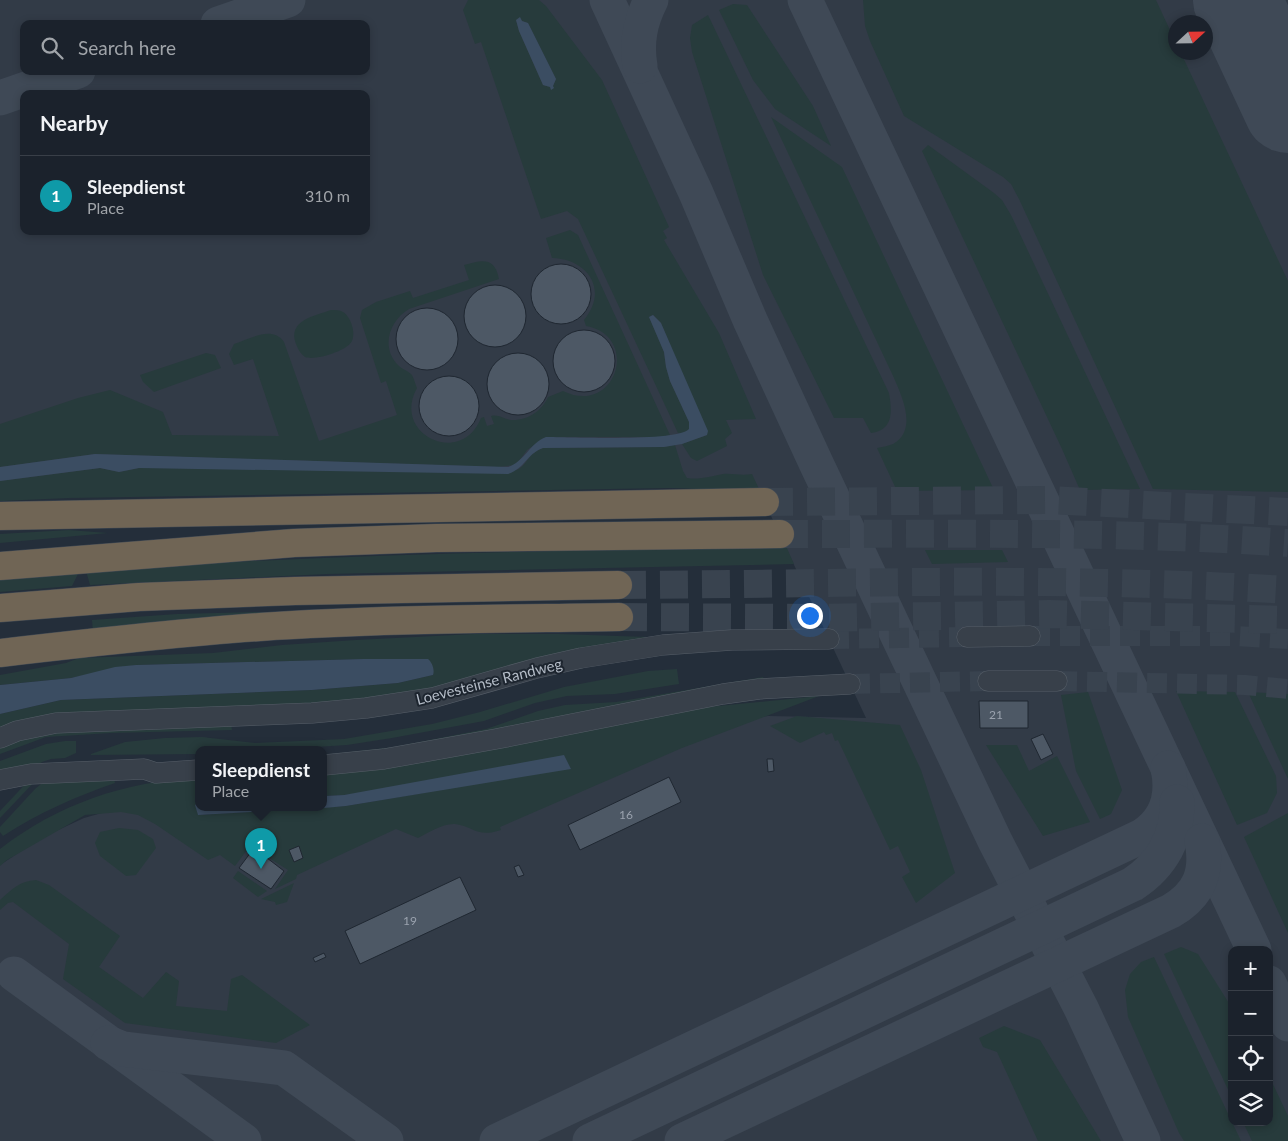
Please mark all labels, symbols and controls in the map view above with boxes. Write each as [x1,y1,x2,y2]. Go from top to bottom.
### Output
north arrow [1168,15,1213,60]
search box [20,20,370,75]
icon: search [38,34,66,62]
text: Search here [78,36,176,59]
text: Nearby [40,110,108,135]
text: Sleepdienst [87,175,185,198]
text: 1 [51,186,61,205]
text: 310 m [305,186,350,205]
text: Place [87,198,124,217]
your location [797,603,823,629]
street label: Loevesteinse Randweg [414,654,564,708]
house number: 21 [989,707,1003,722]
popup [195,746,327,811]
text: Sleepdienst [212,758,310,781]
text: Place [212,781,249,800]
house number: 16 [619,807,633,822]
pin: 1 [245,828,277,869]
house number: 19 [403,913,417,928]
map controls [1228,946,1273,1126]
button: + [1228,946,1273,991]
button: − [1228,991,1273,1036]
button: locate [1228,1036,1273,1081]
button: layers [1228,1081,1273,1126]

